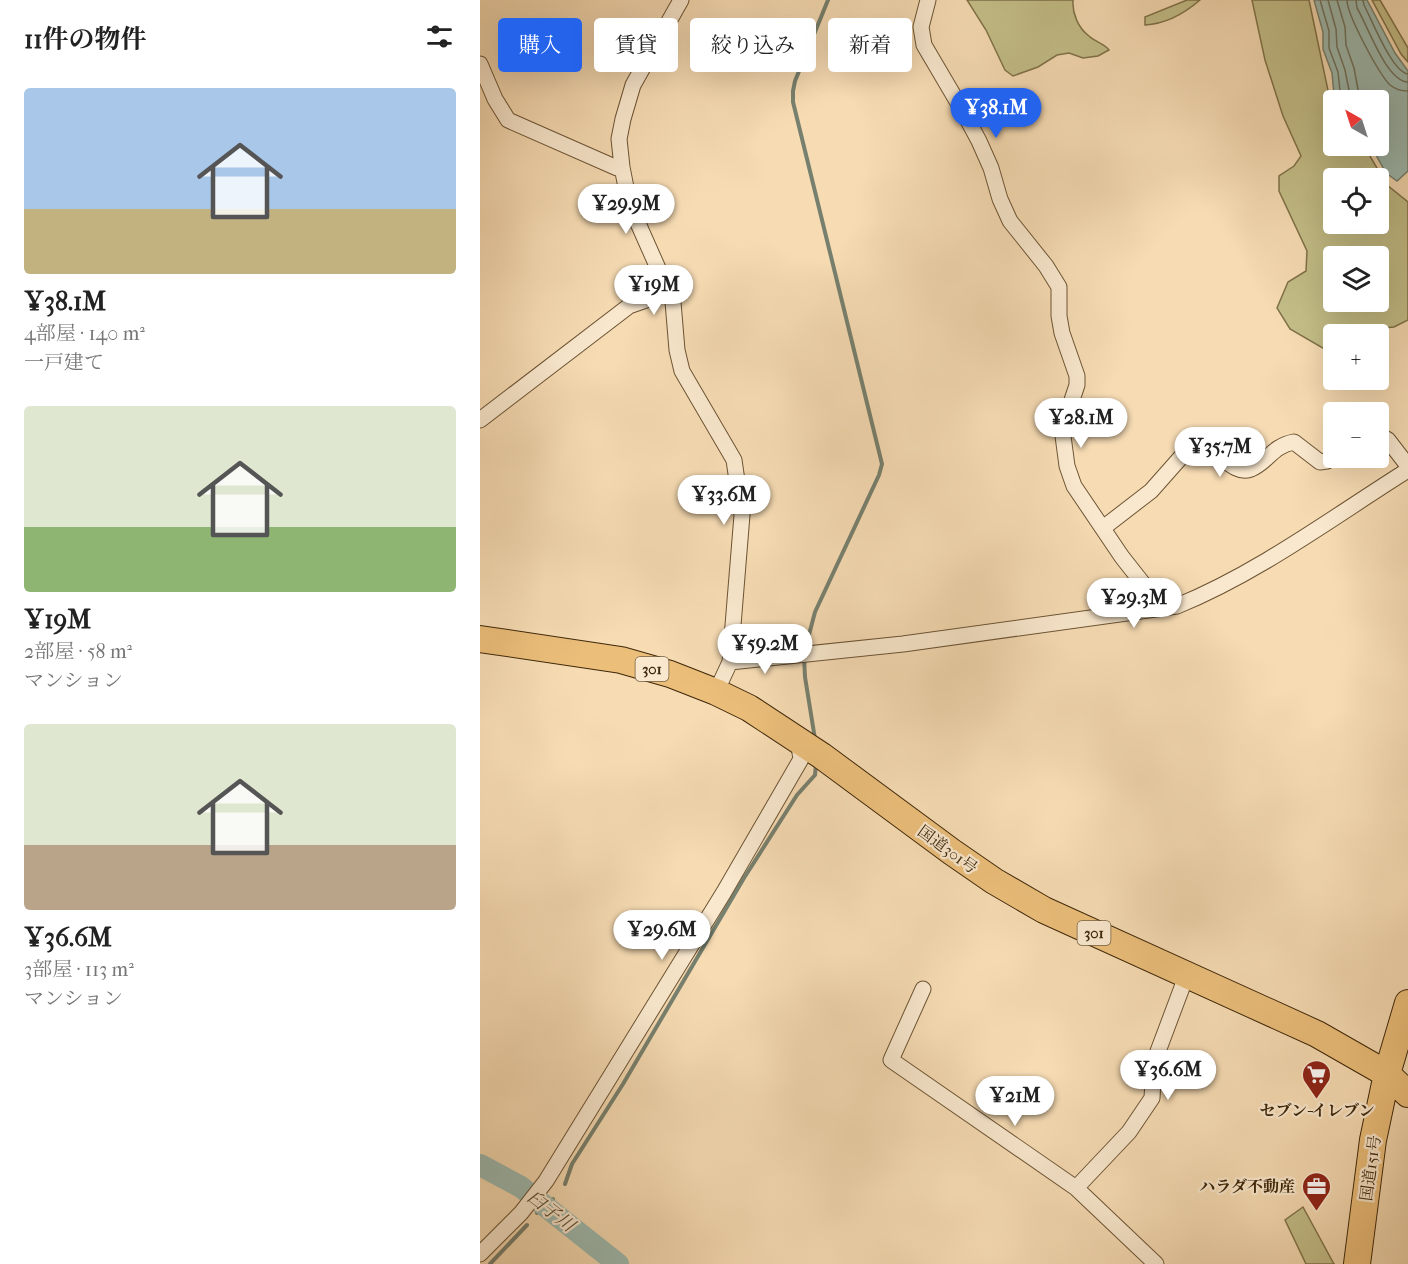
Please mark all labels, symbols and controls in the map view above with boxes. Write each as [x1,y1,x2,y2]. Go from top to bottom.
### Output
chip: 購入 [498,18,582,72]
chip: 賃貸 [594,18,678,72]
chip: 絞り込み [690,18,816,72]
chip: 新着 [828,18,912,72]
icon: filters [423,20,456,53]
text: 11件の物件 [24,24,147,55]
pin: ¥38.1M [947,88,1045,139]
north arrow [1323,90,1389,156]
map controls [1323,90,1389,468]
text: ¥38.1M [964,96,1028,119]
icon: home [186,127,294,235]
button: locate [1323,168,1389,234]
pin: ¥29.9M [577,184,675,235]
text: ¥29.9M [592,192,660,215]
button: layers [1323,246,1389,312]
pin: ¥19M [618,265,690,316]
text: ¥19M [628,273,680,296]
text: ¥38.1M [24,286,106,317]
text: 4部屋 · 140 m² [24,322,145,345]
button: + [1323,324,1389,390]
text: 一戸建て [24,351,104,374]
pin: ¥28.1M [1032,398,1130,449]
button: − [1323,402,1389,468]
text: ¥28.1M [1048,406,1114,429]
pin: ¥35.7M [1171,427,1269,478]
text: ¥35.7M [1188,435,1252,458]
icon: home [186,445,294,553]
pin: ¥33.6M [675,475,773,526]
text: ¥33.6M [692,483,756,506]
pin: ¥29.3M [1085,578,1183,629]
text: ¥29.3M [1101,586,1167,609]
text: ¥19M [24,604,91,635]
pin: ¥59.2M [716,624,814,675]
text: ¥59.2M [731,632,799,655]
text: 2部屋 · 58 m² [24,640,132,663]
road number: 301 [636,657,668,681]
text: マンション [24,669,123,692]
icon: home [186,763,294,871]
street label: 国道301号 [914,821,981,877]
pin: ¥29.6M [613,910,711,961]
text: ¥29.6M [627,918,697,941]
road number: 301 [1078,921,1110,945]
text: ¥36.6M [24,922,112,953]
text: 3部屋 · 113 m² [24,958,134,981]
text: マンション [24,987,123,1010]
pin: ¥36.6M [1119,1050,1217,1101]
text: ¥36.6M [1134,1058,1202,1081]
supermarket icon: セブン-イレブン [1301,1058,1333,1100]
pin: ¥21M [979,1076,1051,1127]
text: ¥21M [989,1084,1041,1107]
place label: セブン-イレブン [1260,1101,1374,1120]
street label: 国道151号 [1356,1134,1385,1202]
office icon: ハラダ不動産 [1300,1170,1332,1212]
place label: ハラダ不動産 [1199,1177,1295,1196]
water label: 臼子川 [523,1186,580,1238]

